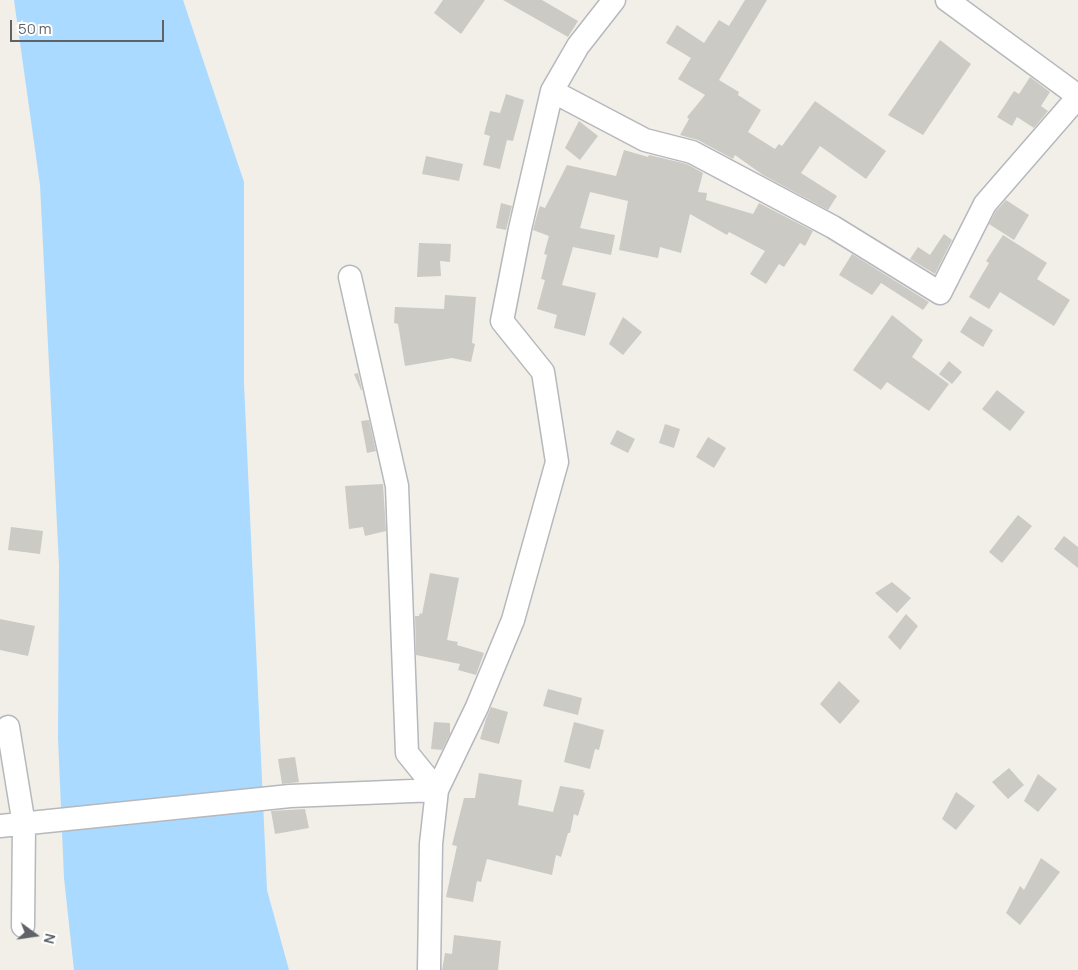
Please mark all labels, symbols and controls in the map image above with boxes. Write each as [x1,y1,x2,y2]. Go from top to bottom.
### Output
scale bar [12,10,166,42]
text: 50 m [18,18,52,39]
north arrow [10,910,60,960]
text: N [40,932,60,946]

